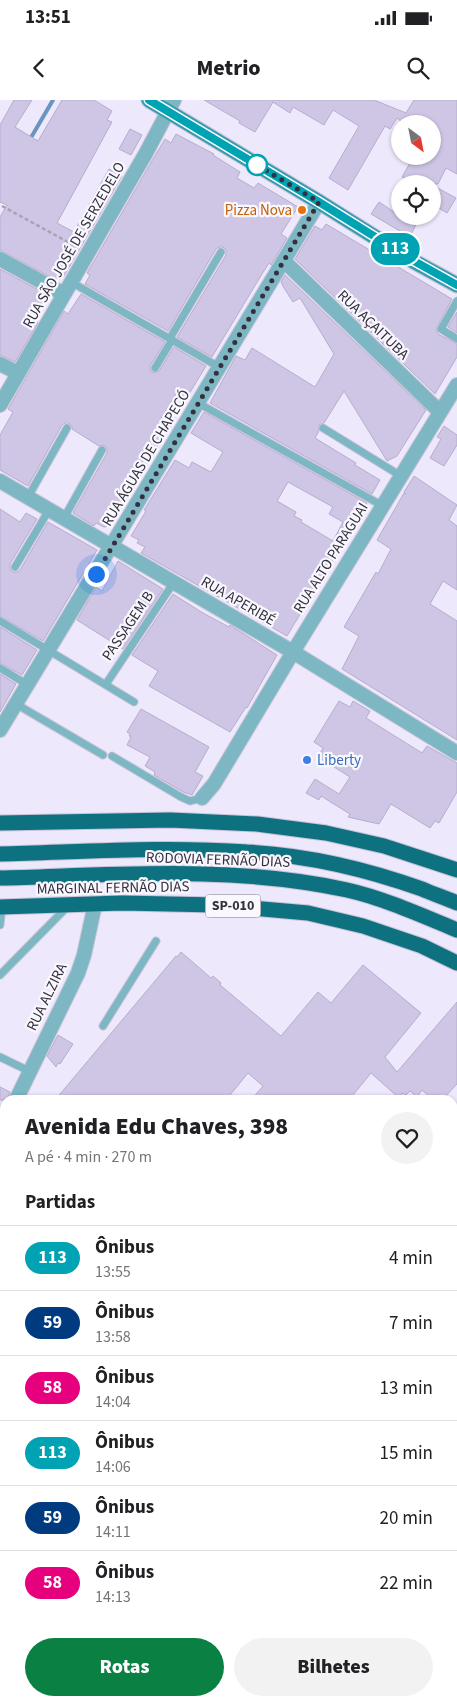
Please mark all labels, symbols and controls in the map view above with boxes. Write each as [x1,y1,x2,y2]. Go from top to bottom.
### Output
text: 13:51 [25,4,71,31]
text: Metrio [196,52,261,84]
icon: back [25,54,53,82]
icon: search [404,54,432,82]
north arrow [391,115,441,165]
map controls [391,115,441,225]
unlabelled marker [246,154,268,176]
street label: RUA SÃO JOSÉ DE SERZEDELO [18,158,130,332]
button: locate [391,175,441,225]
place label: Pizza Nova [225,200,292,221]
marker: Pizza Nova [296,204,308,216]
line badge: 113 [366,233,424,265]
text: 113 [381,236,409,261]
street label: RUA AÇAITUBA [332,285,414,365]
street label: RUA ÁGUAS DE CHAPECÓ [97,386,195,530]
street label: RUA ALTO PARAGUAI [289,499,373,617]
your location [84,562,109,587]
street label: RUA APERIBÉ [197,571,279,631]
street label: PASSAGEM B [97,587,159,665]
place label: Liberty [317,750,361,771]
marker: Liberty [301,754,313,766]
street label: RODOVIA FERNÃO DIAS [146,847,290,873]
street label: MARGINAL FERNÃO DIAS [36,876,190,900]
road number: SP-010 [206,894,260,918]
street label: RUA ALZIRA [22,959,73,1035]
text: Avenida Edu Chaves, 398 [25,1109,288,1144]
button: heart [381,1112,433,1164]
text: A pé · 4 min · 270 m [25,1146,152,1168]
text: Partidas [25,1189,95,1216]
text: Ônibus [95,1234,154,1261]
text: 113 [38,1245,67,1270]
text: 4 min [389,1245,433,1272]
text: 13:55 [95,1261,131,1283]
text: Ônibus [95,1299,154,1326]
text: 59 [43,1310,62,1335]
text: 7 min [389,1310,433,1337]
text: 13:58 [95,1326,131,1348]
text: Ônibus [95,1364,154,1391]
text: 58 [43,1375,62,1400]
text: 13 min [379,1375,433,1402]
text: 14:04 [95,1391,131,1413]
text: Ônibus [95,1429,154,1456]
text: 113 [38,1440,67,1465]
text: 15 min [379,1440,433,1467]
text: 14:06 [95,1456,131,1478]
text: Ônibus [95,1494,154,1521]
text: 59 [43,1505,62,1530]
text: 20 min [379,1505,433,1532]
text: 14:11 [95,1521,131,1543]
text: Ônibus [95,1559,154,1586]
text: 58 [43,1570,62,1595]
text: 22 min [379,1570,433,1597]
text: 14:13 [95,1586,131,1608]
button: Rotas [25,1638,224,1696]
button: Bilhetes [234,1638,433,1696]

